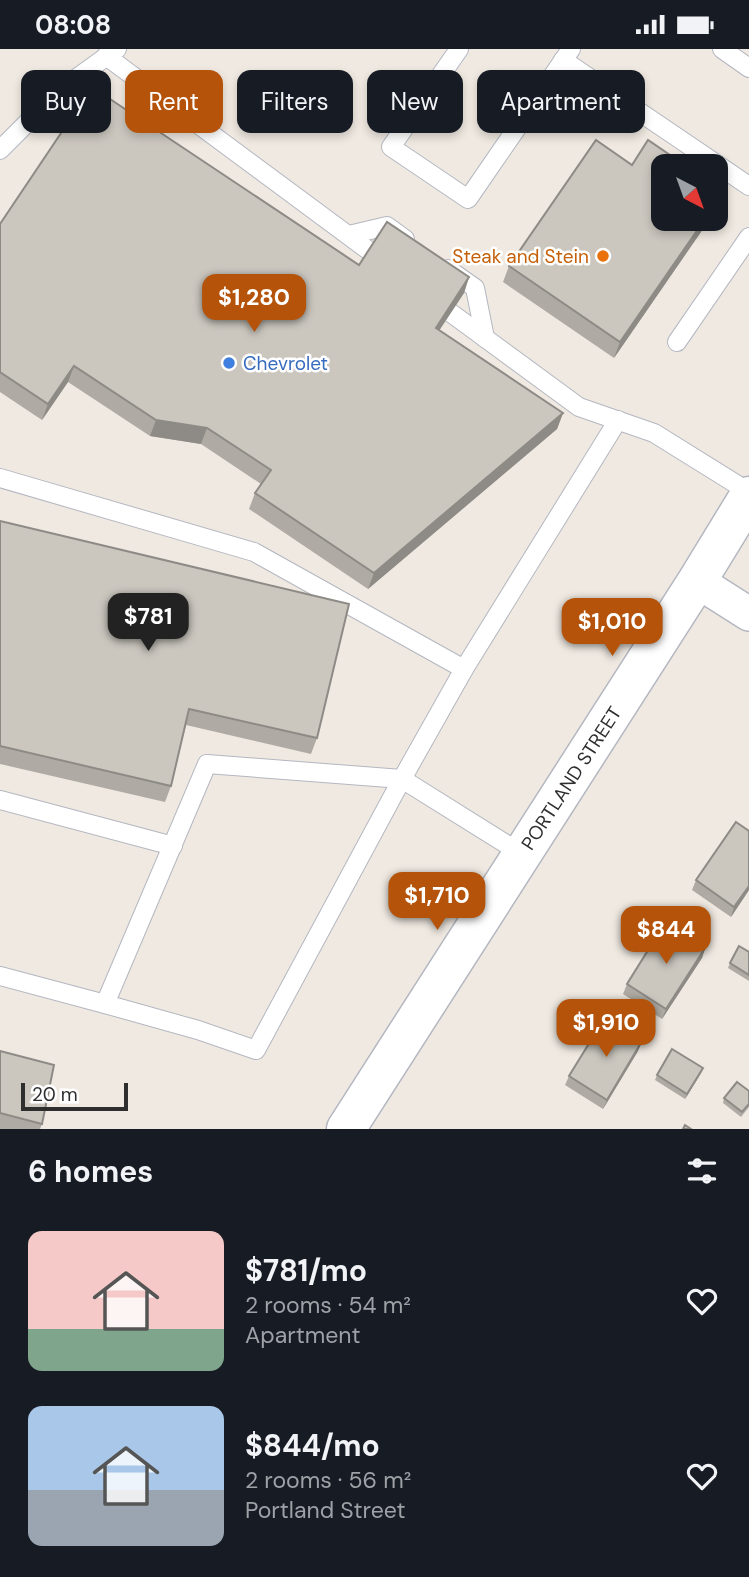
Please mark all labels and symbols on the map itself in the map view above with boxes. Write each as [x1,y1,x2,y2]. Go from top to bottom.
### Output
north arrow [651,154,728,231]
place label: Steak and Stein [452,244,589,269]
marker: Steak and Stein [595,248,611,264]
pin: $1,280 [197,275,311,334]
place label: Chevrolet [243,351,328,376]
marker: Chevrolet [221,355,237,371]
pin: $781 [107,593,189,653]
pin: $1,010 [555,599,669,658]
street label: PORTLAND STREET [516,701,627,855]
pin: $1,710 [380,873,494,932]
pin: $844 [625,907,707,966]
pin: $1,910 [549,999,663,1059]
scale bar [21,1080,128,1112]

